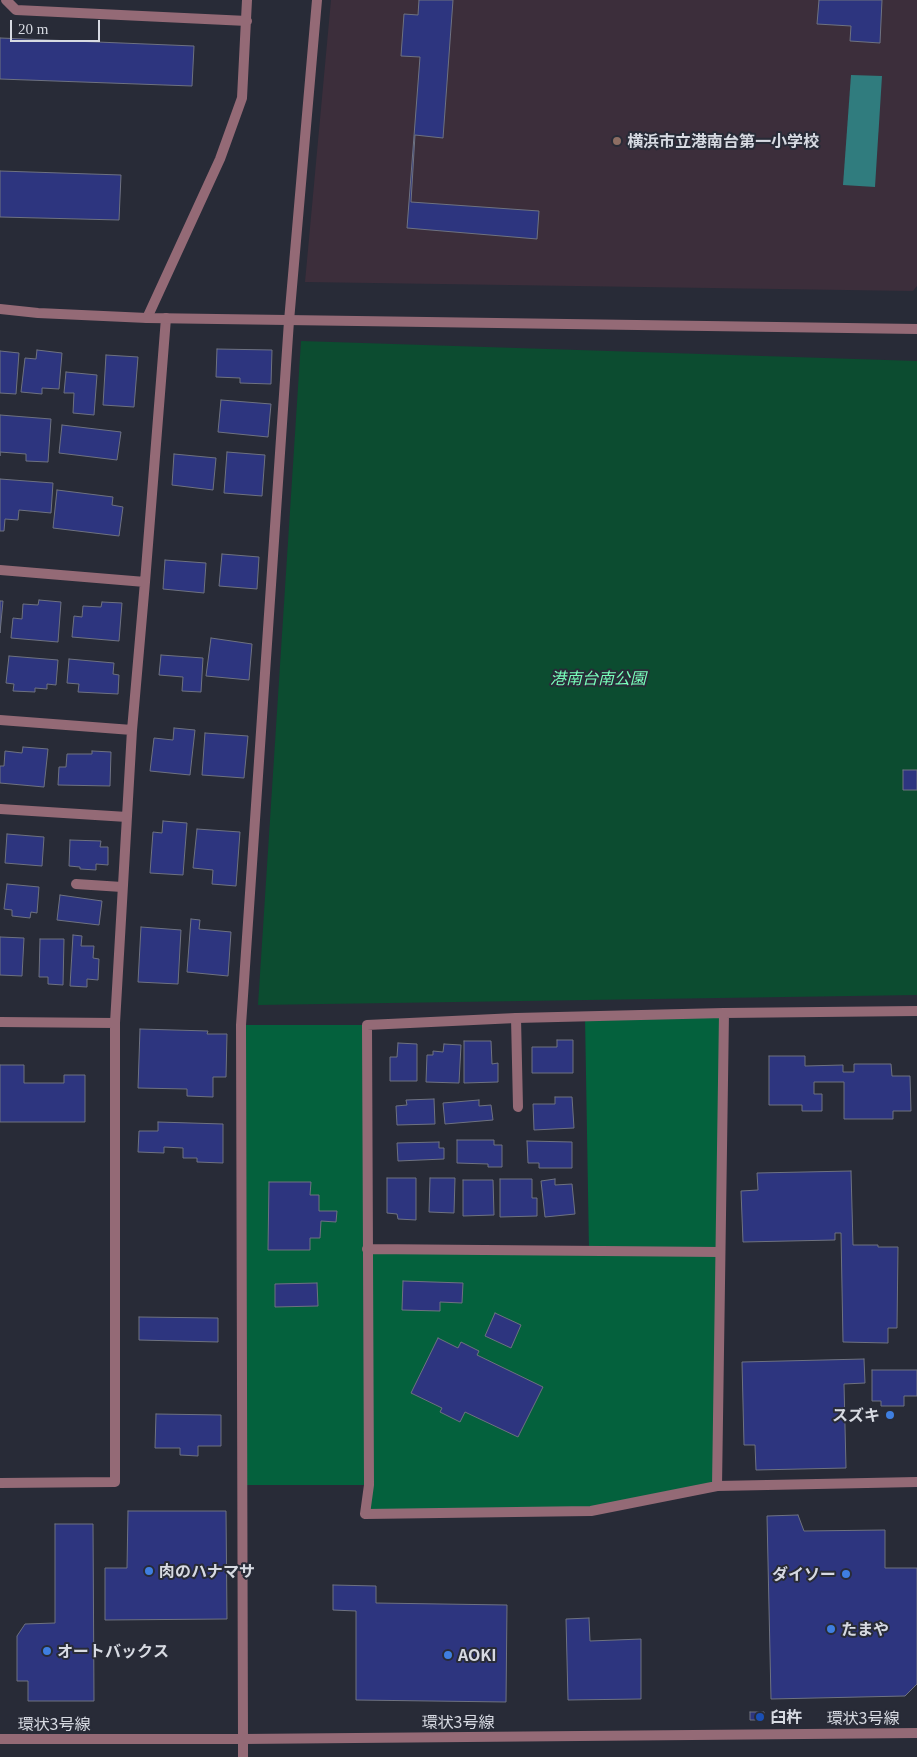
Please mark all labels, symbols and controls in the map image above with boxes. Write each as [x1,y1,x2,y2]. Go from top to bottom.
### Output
scale bar [12,10,102,42]
text: 20 m [18,21,48,37]
place label: 横浜市立港南台第一小学校 [627,131,819,151]
marker: 横浜市立港南台第一小学校 [611,135,623,147]
park label: 港南台南公園 [550,668,646,688]
place label: スズキ [832,1405,880,1425]
marker: スズキ [884,1409,896,1421]
place label: 肉のハナマサ [159,1561,255,1581]
place label: ダイソー [772,1564,836,1584]
marker: 肉のハナマサ [143,1565,155,1577]
marker: ダイソー [840,1568,852,1580]
place label: たまや [841,1619,889,1639]
marker: たまや [825,1623,837,1635]
place label: オートバックス [57,1641,169,1661]
marker: オートバックス [41,1645,53,1657]
place label: AOKI [458,1645,497,1665]
marker: AOKI [442,1649,454,1661]
place label: 臼杵 [770,1707,802,1727]
street label: 環状3号線 [827,1708,899,1728]
marker: 臼杵 [754,1711,766,1723]
street label: 環状3号線 [422,1712,494,1732]
street label: 環状3号線 [18,1714,90,1734]

